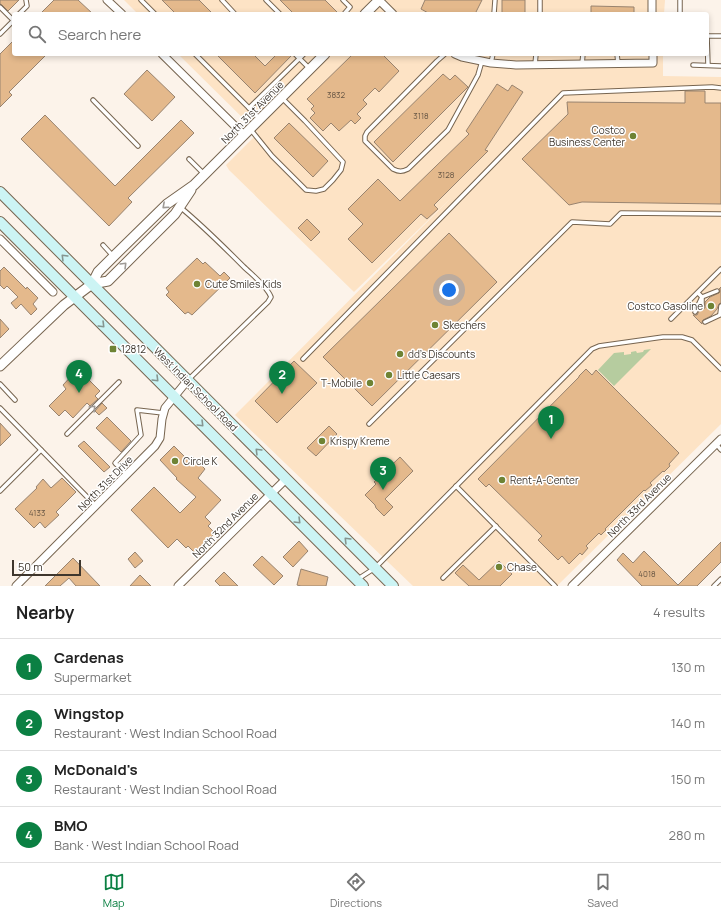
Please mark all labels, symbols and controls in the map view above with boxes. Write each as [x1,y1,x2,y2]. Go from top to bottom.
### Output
search box [12,12,709,56]
icon: search [26,23,48,45]
text: Search here [58,24,141,45]
street label: North 31st Avenue [218,78,286,146]
house number: 3832 [327,89,345,100]
house number: 3118 [413,110,429,121]
place label: Costco Business Center [549,123,625,149]
marker: Costco Business Center [628,131,638,141]
house number: 3128 [438,169,455,180]
one-way arrow [162,202,170,209]
one-way arrow [61,254,69,262]
one-way arrow [119,262,127,270]
place label: Cute Smiles Kids [205,277,282,291]
marker: Cute Smiles Kids [192,279,202,289]
your location [439,280,459,300]
place label: Costco Gasoline [627,299,703,313]
marker: Costco Gasoline [706,301,716,311]
place label: Skechers [443,318,486,332]
one-way arrow [97,320,105,328]
marker: Skechers [430,320,440,330]
place label: 12812 [121,342,146,356]
marker: 12812 [108,344,118,354]
street label: West Indian School Road [151,344,241,434]
place label: dd's Discounts [408,347,475,361]
marker: dd's Discounts [395,349,405,359]
pin: 4 [66,360,92,393]
pin: 2 [269,361,295,394]
place label: Little Caesars [397,368,460,382]
marker: Little Caesars [384,370,394,380]
one-way arrow [151,374,159,382]
place label: T-Mobile [321,376,362,390]
marker: T-Mobile [365,378,375,388]
one-way arrow [88,405,96,413]
pin: 1 [538,406,564,439]
one-way arrow [196,419,204,427]
place label: Krispy Kreme [330,434,390,448]
marker: Krispy Kreme [317,436,327,446]
one-way arrow [255,448,263,456]
street label: North 31st Drive [74,452,136,514]
place label: Circle K [183,454,218,468]
marker: Circle K [170,456,180,466]
pin: 3 [370,457,396,490]
street label: North 33rd Avenue [604,470,674,540]
place label: Rent-A-Center [510,473,579,487]
marker: Rent-A-Center [497,475,507,485]
street label: North 32nd Avenue [189,489,261,561]
house number: 4133 [29,507,45,518]
one-way arrow [293,516,301,524]
one-way arrow [344,537,352,545]
scale bar [12,558,81,577]
text: 50 m [18,559,43,574]
place label: Chase [507,560,537,574]
marker: Chase [494,562,504,572]
house number: 4018 [638,568,656,579]
text: Nearby [16,601,74,624]
text: 4 results [653,603,705,621]
text: Cardenas [54,647,124,668]
text: 1 [26,658,32,676]
text: 130 m [671,658,705,676]
text: Supermarket [54,668,132,686]
text: Wingstop [54,703,124,724]
text: 2 [25,714,33,732]
text: 140 m [671,714,705,732]
text: Restaurant · West Indian School Road [54,724,277,742]
text: McDonald's [54,759,138,780]
text: 3 [25,770,33,788]
text: 150 m [671,770,705,788]
text: Restaurant · West Indian School Road [54,780,277,798]
text: BMO [54,815,88,836]
text: 4 [25,826,33,844]
text: 280 m [668,826,705,844]
text: Bank · West Indian School Road [54,836,239,854]
tab: Map [103,871,125,910]
tab: Directions [330,871,382,910]
tab: Saved [587,871,618,910]

